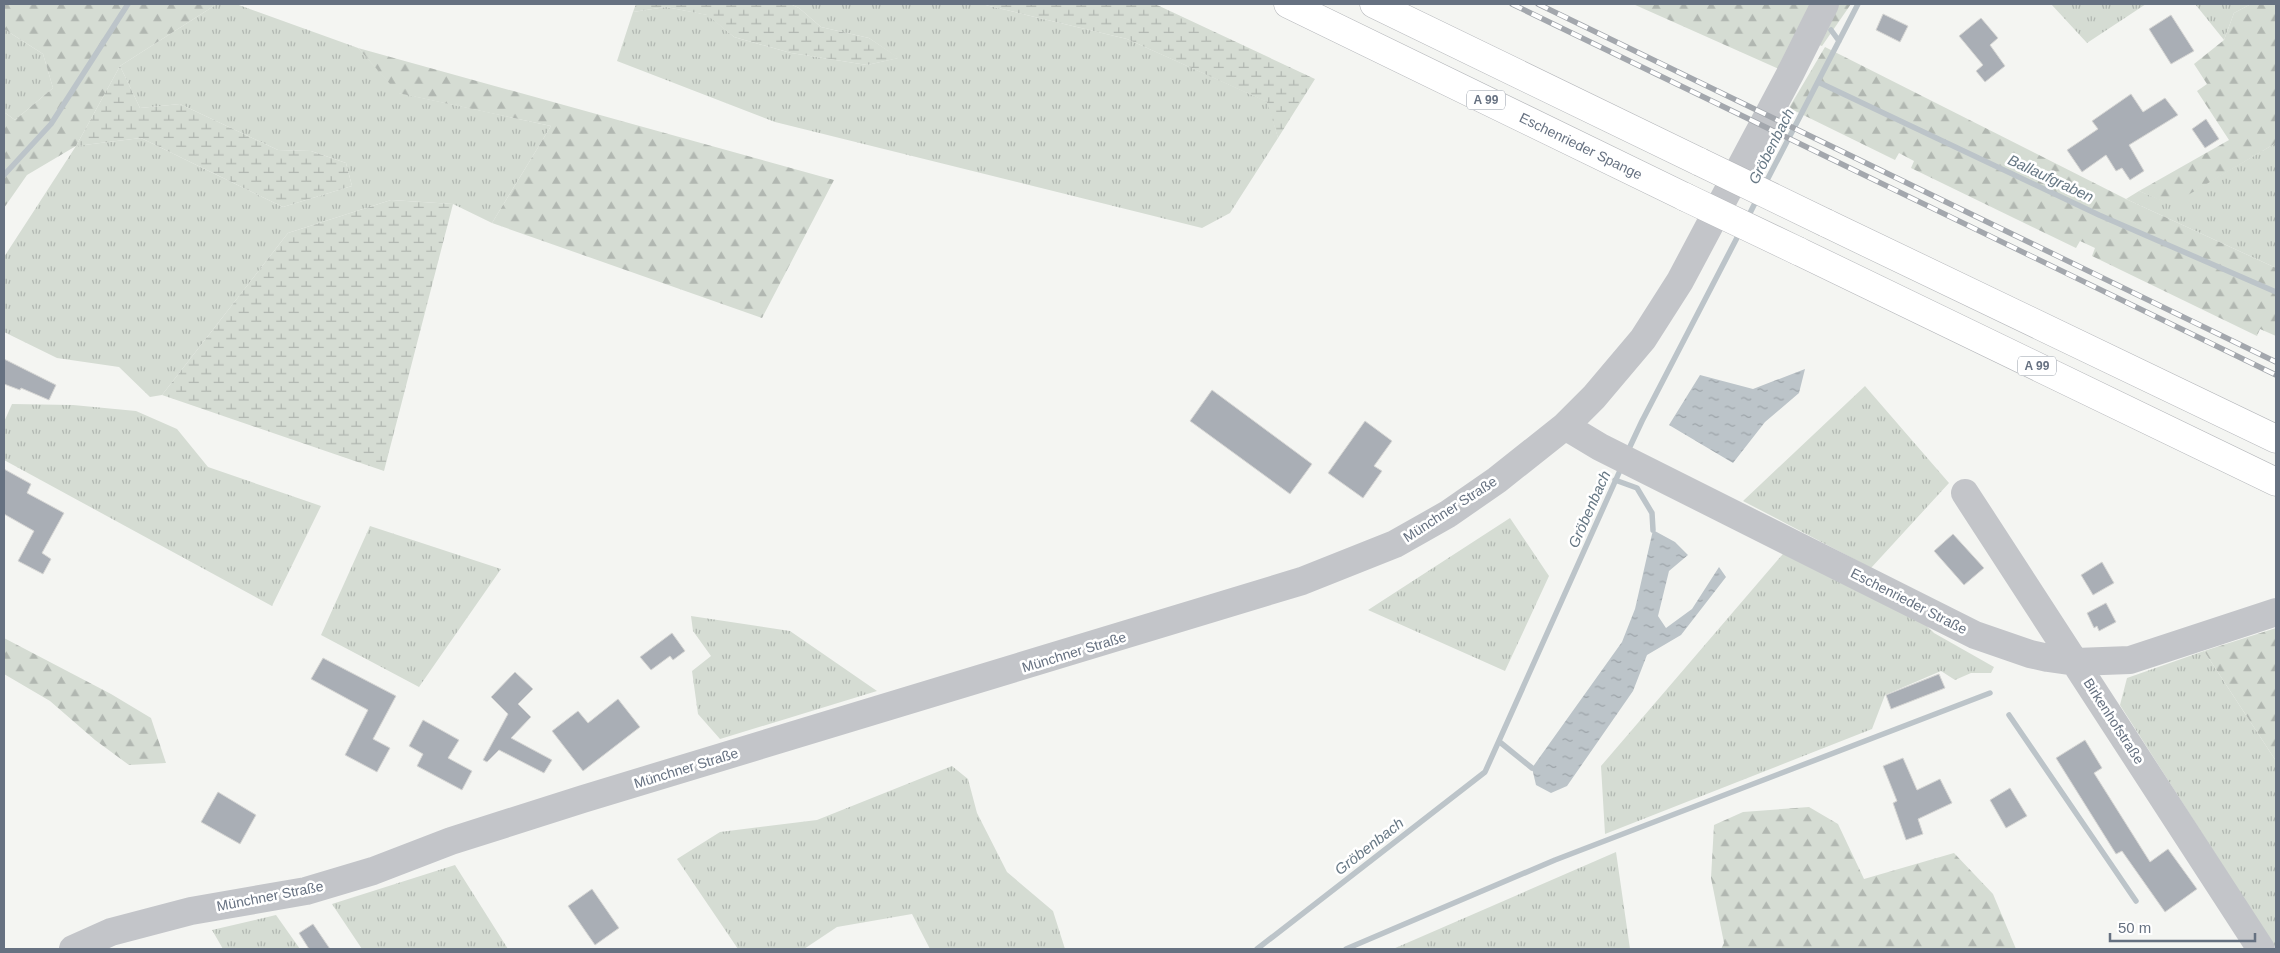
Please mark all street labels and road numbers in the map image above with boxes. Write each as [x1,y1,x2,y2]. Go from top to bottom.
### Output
road number: A 99 [1467,90,1505,110]
street label: Eschenrieder Spange [1517,109,1645,183]
road number: A 99 [2018,356,2056,376]
street label: Münchner Straße [1400,473,1500,545]
street label: Eschenrieder Straße [1848,565,1970,637]
street label: Münchner Straße [1020,628,1128,675]
street label: Birkenhofstraße [2080,675,2148,767]
street label: Münchner Straße [632,744,740,791]
street label: Münchner Straße [215,878,325,914]

